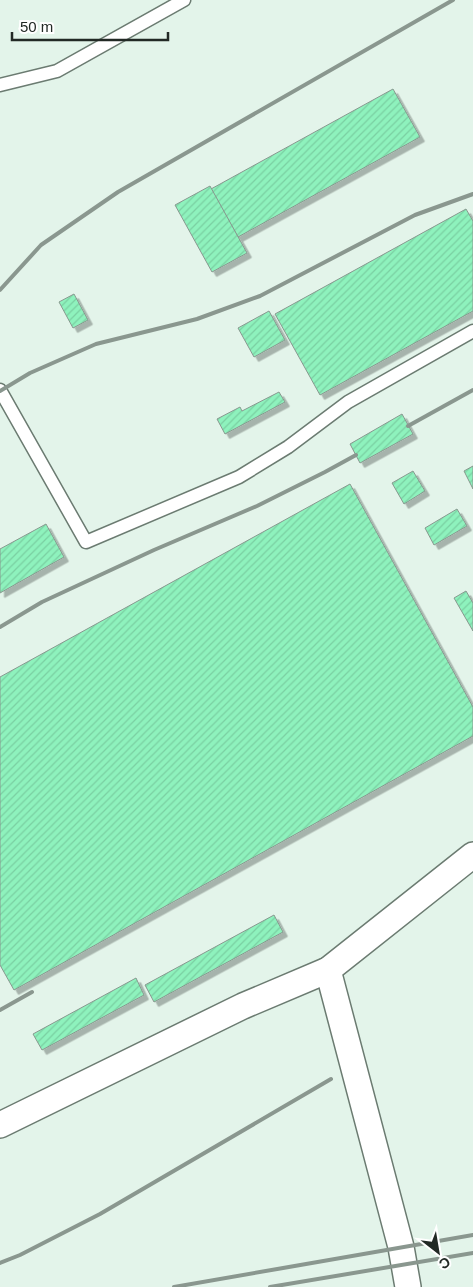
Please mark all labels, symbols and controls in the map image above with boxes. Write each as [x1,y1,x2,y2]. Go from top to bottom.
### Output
scale bar [12,10,169,42]
text: 50 m [20,18,53,35]
north arrow [413,1227,463,1277]
text: С [436,1254,453,1273]

